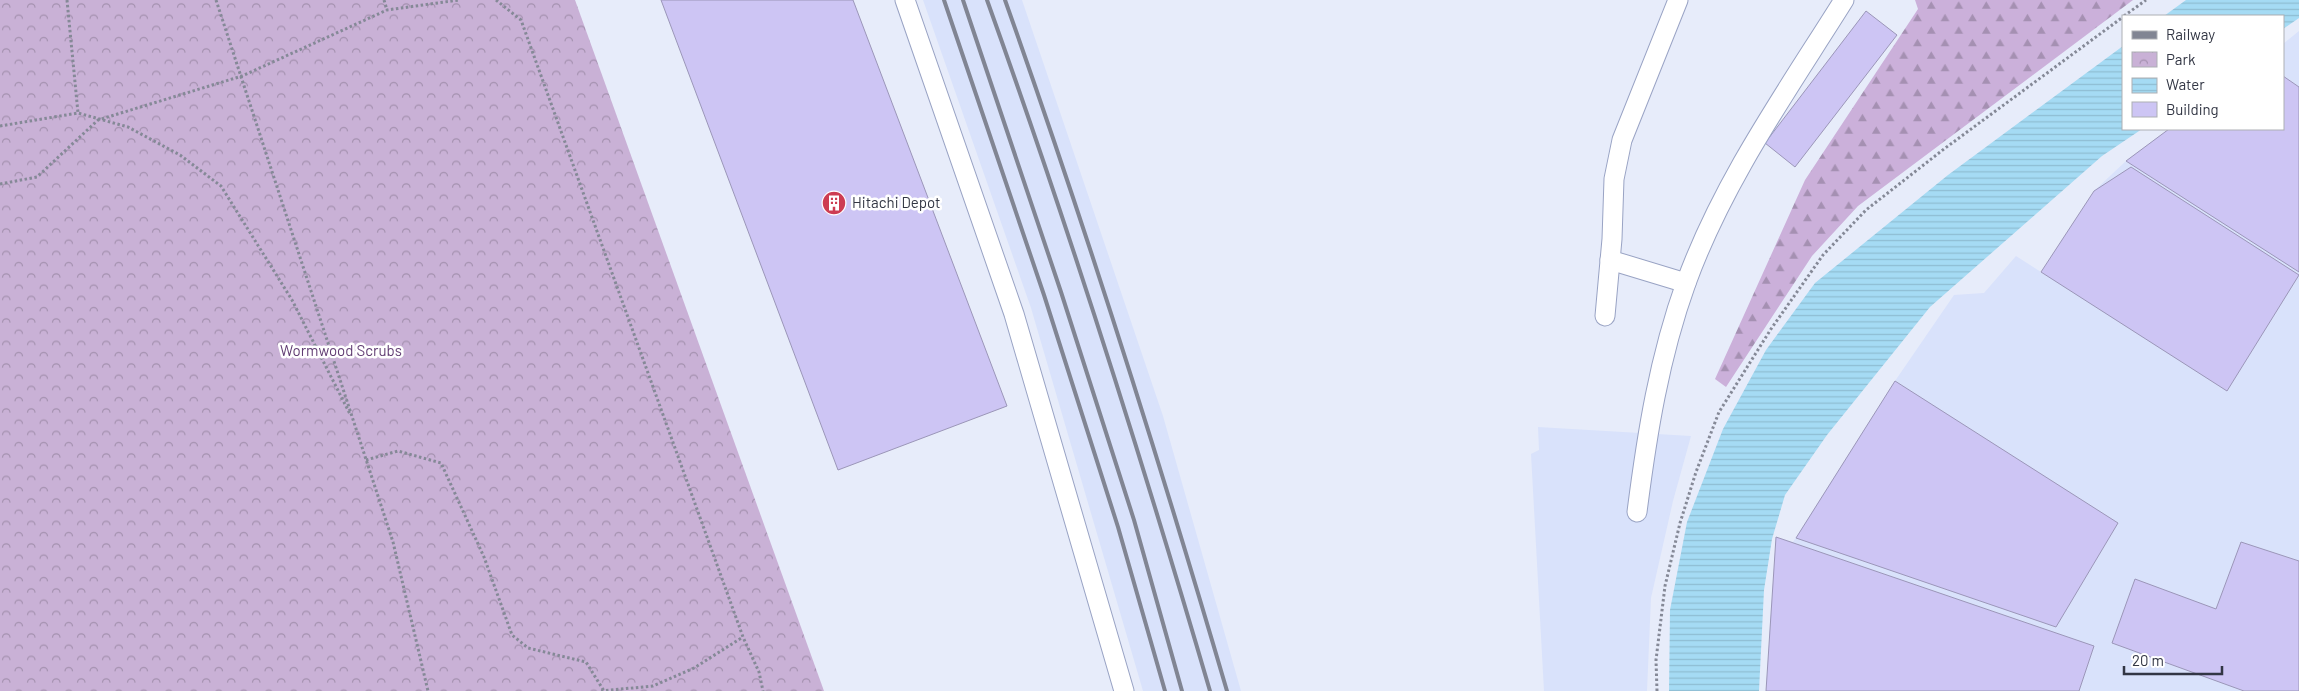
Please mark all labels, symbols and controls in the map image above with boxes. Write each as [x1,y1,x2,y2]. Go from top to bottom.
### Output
legend [2122,15,2284,130]
text: Railway [2166,25,2215,43]
text: Park [2166,50,2196,68]
text: Water [2166,75,2205,93]
text: Building [2166,100,2219,118]
building icon: Hitachi Depot [821,190,847,216]
place label: Hitachi Depot [852,193,940,211]
park label: Wormwood Scrubs [280,341,402,359]
scale bar [2124,644,2222,676]
text: 20 m [2132,651,2164,669]

